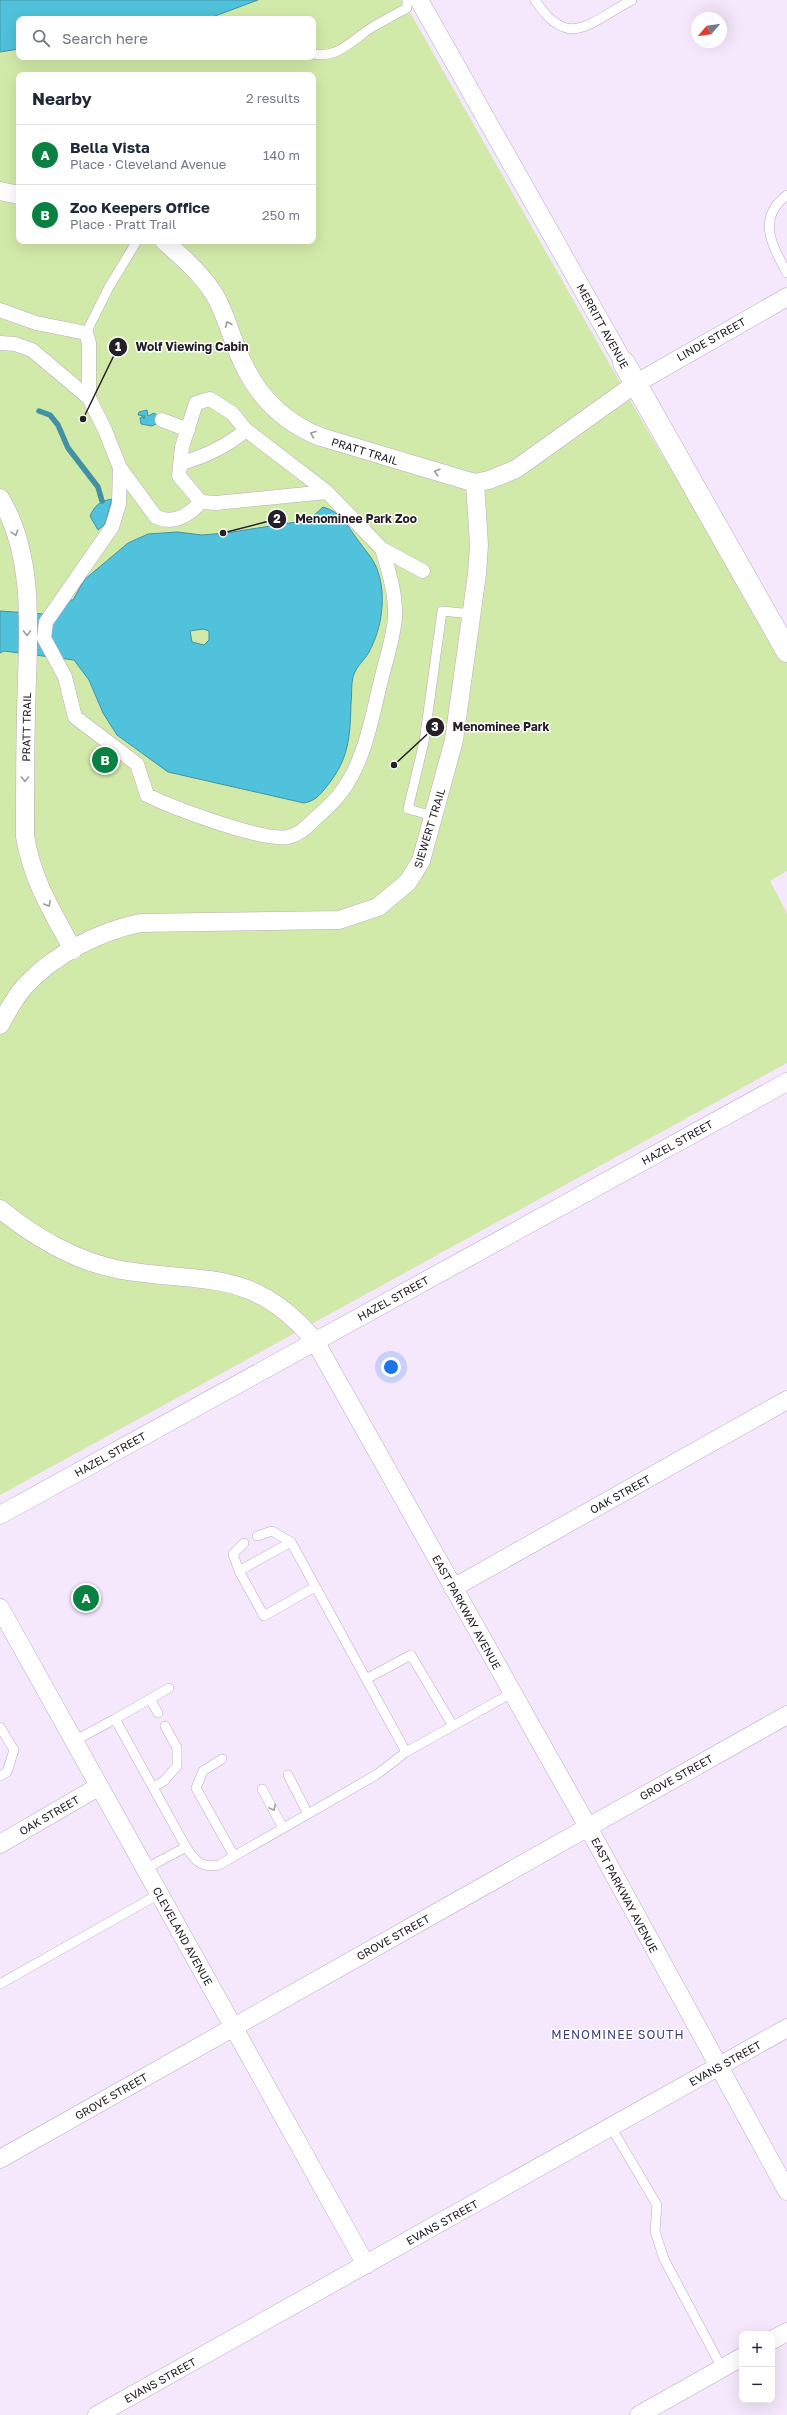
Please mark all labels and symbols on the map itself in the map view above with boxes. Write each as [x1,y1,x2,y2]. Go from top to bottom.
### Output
north arrow [691,12,727,48]
street label: MERRITT AVENUE [574,281,632,371]
street label: LINDE STREET [674,315,748,363]
one-way arrow [225,321,233,329]
callout: Wolf Viewing Cabin [108,335,257,359]
text: 1 [115,339,121,354]
text: Wolf Viewing Cabin [136,339,248,354]
one-way arrow [310,431,317,439]
street label: PRATT TRAIL [330,435,401,468]
one-way arrow [434,468,441,477]
callout: Menominee Park Zoo [267,507,425,531]
text: 2 [273,511,281,526]
text: Menominee Park Zoo [295,511,417,526]
one-way arrow [11,530,19,537]
one-way arrow [23,630,31,636]
street label: PRATT TRAIL [19,691,33,762]
callout: Menominee Park [425,715,558,739]
text: 3 [431,719,439,734]
text: Menominee Park [453,719,549,734]
pin: B [92,745,118,775]
one-way arrow [21,776,29,782]
street label: SIEWERT TRAIL [411,786,448,869]
one-way arrow [44,900,51,907]
street label: HAZEL STREET [639,1117,715,1167]
street label: HAZEL STREET [355,1273,431,1323]
your location [381,1357,401,1377]
street label: HAZEL STREET [72,1429,148,1479]
street label: OAK STREET [587,1472,653,1516]
street label: EAST PARKWAY AVENUE [430,1552,504,1672]
pin: A [73,1583,99,1613]
street label: GROVE STREET [637,1751,715,1802]
street label: OAK STREET [17,1792,82,1837]
one-way arrow [268,1804,276,1812]
street label: EAST PARKWAY AVENUE [589,1835,661,1955]
street label: CLEVELAND AVENUE [150,1884,216,1988]
street label: GROVE STREET [354,1911,432,1962]
district label: MENOMINEE SOUTH [551,2027,685,2042]
street label: EVANS STREET [687,2038,763,2088]
street label: GROVE STREET [72,2070,150,2122]
street label: EVANS STREET [404,2197,480,2247]
street label: EVANS STREET [122,2355,198,2405]

